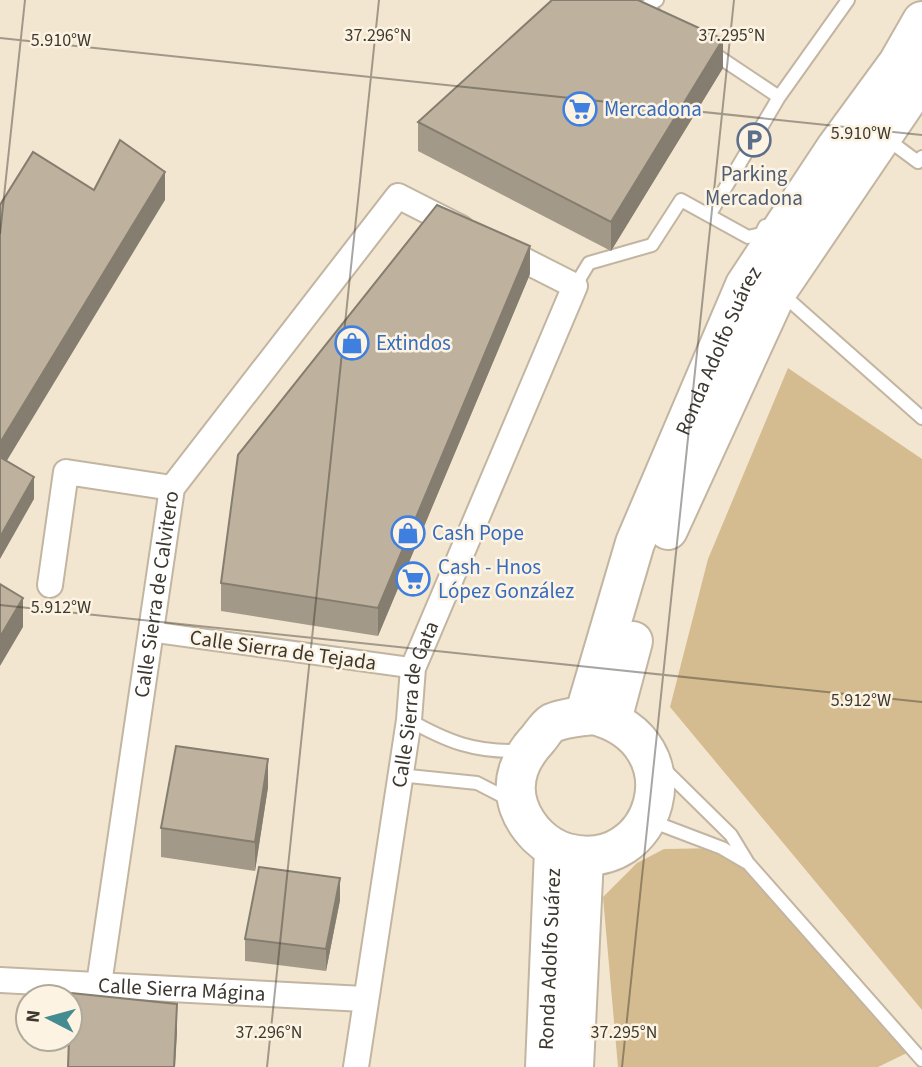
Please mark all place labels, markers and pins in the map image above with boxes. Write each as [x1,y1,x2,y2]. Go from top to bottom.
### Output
supermarket icon: Mercadona [561,90,599,128]
place label: Mercadona [604,94,702,124]
parking icon: Parking Mercadona [735,121,773,159]
place label: Parking Mercadona [705,159,803,213]
shop icon: Extindos [333,324,371,362]
place label: Extindos [376,328,451,358]
shop icon: Cash Pope [389,514,427,552]
place label: Cash Pope [432,518,524,548]
place label: Cash - Hnos López González [438,552,574,606]
supermarket icon: Cash - Hnos López González [394,560,432,598]

